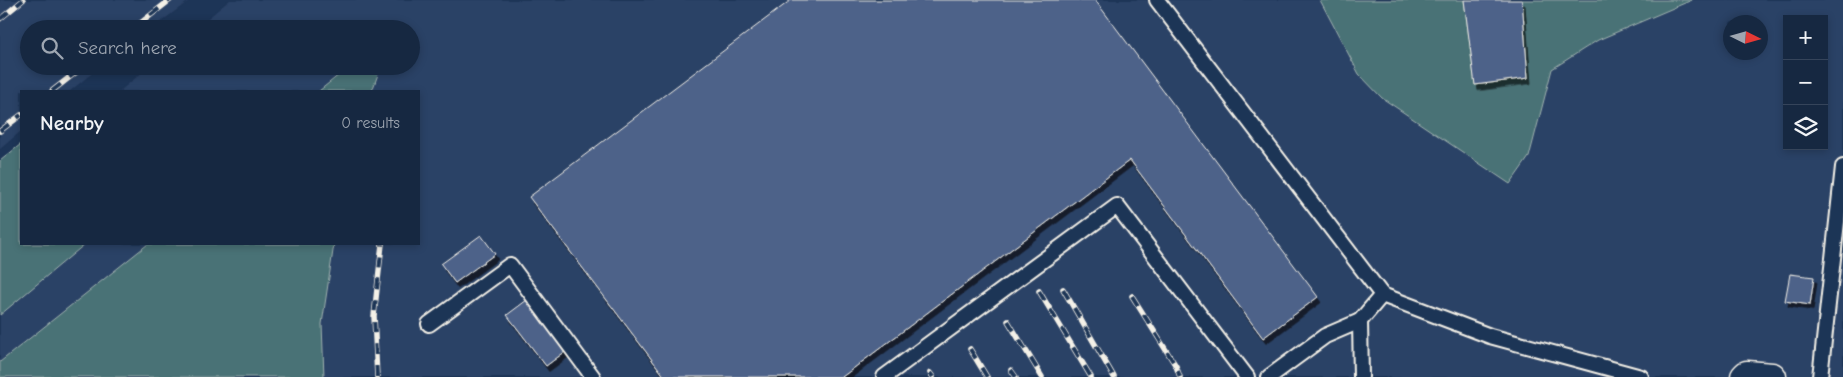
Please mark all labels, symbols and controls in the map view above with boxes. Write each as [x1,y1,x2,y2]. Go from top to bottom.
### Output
north arrow [1723,15,1768,60]
map controls [1783,15,1828,150]
button: + [1783,15,1828,60]
search box [20,20,420,75]
icon: search [38,34,66,62]
text: Search here [78,37,177,59]
button: − [1783,60,1828,105]
button: layers [1783,105,1828,150]
text: Nearby [40,111,104,135]
text: 0 results [341,114,400,132]

